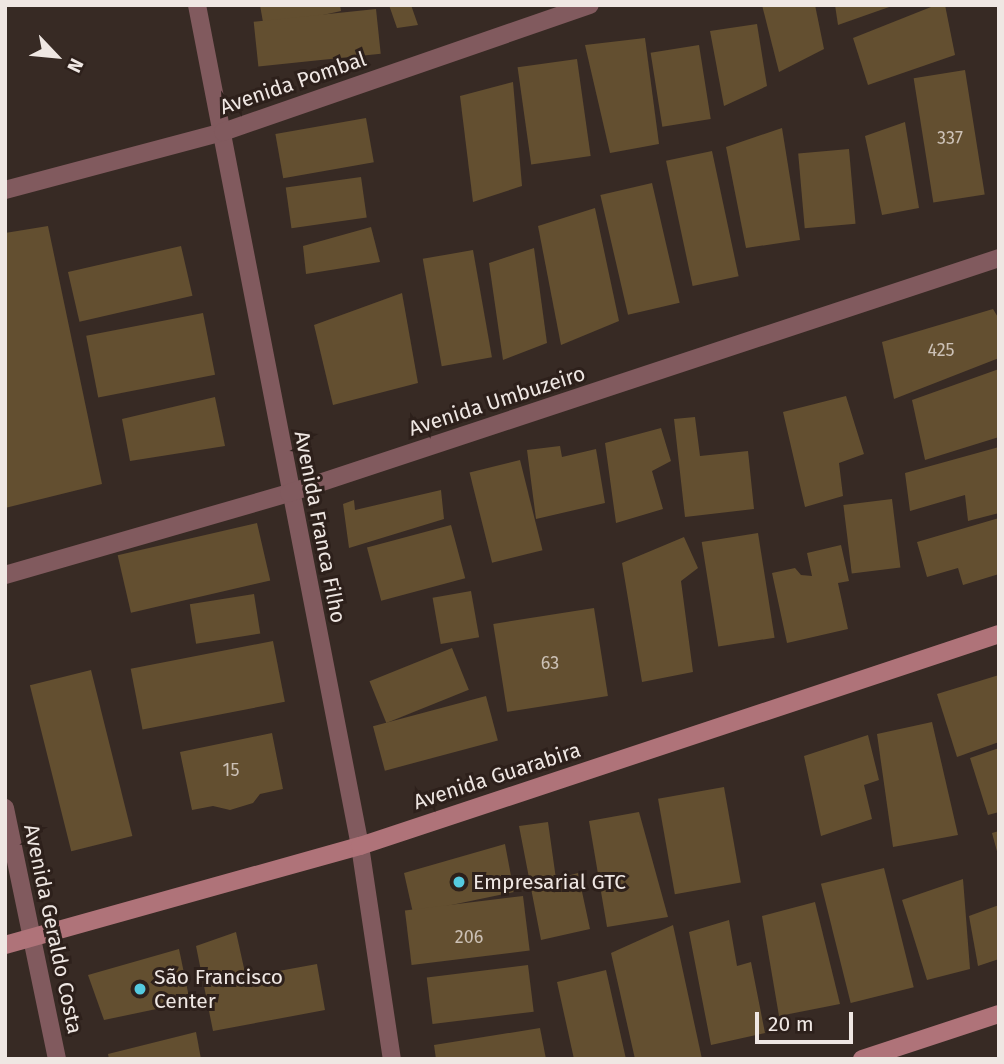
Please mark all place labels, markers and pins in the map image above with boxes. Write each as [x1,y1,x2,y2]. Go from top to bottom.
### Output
place label: Empresarial GTC [473,869,626,895]
marker: Empresarial GTC [451,874,467,890]
place label: São Francisco Center [154,964,283,1014]
marker: São Francisco Center [132,981,148,997]

